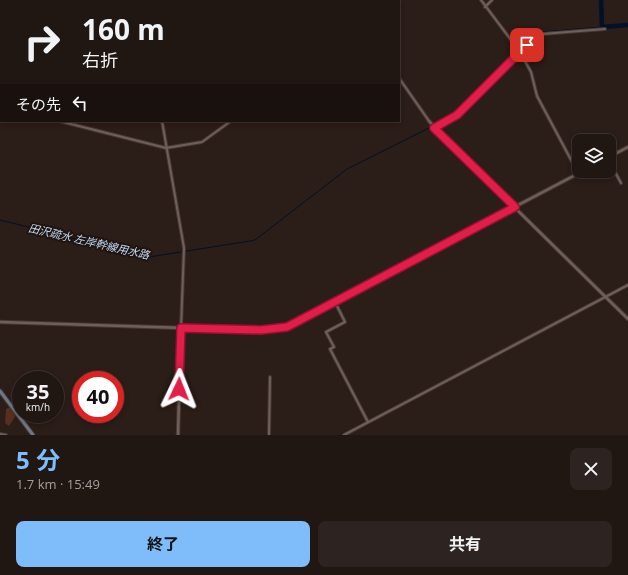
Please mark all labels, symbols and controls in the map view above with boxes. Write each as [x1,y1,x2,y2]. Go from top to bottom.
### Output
text: 160 m [82,10,165,48]
icon: right [16,16,68,68]
pin [510,28,544,62]
icon: arrive [516,34,538,56]
text: 右折 [82,48,118,72]
icon: left [69,92,91,114]
text: その先 [16,94,61,114]
map controls [572,134,616,178]
button: layers [572,134,616,178]
water label: 田沢疏水 左岸幹線用水路 [27,220,152,262]
position arrow [158,368,200,410]
speed limit sign: 40 [72,371,124,423]
text: 35 [27,378,49,405]
text: km/h [26,400,50,414]
text: 5 分 [16,443,60,476]
button: close [570,448,612,490]
text: 1.7 km · 15:49 [16,475,100,493]
button: 終了 [16,521,310,567]
button: 共有 [318,521,612,567]

